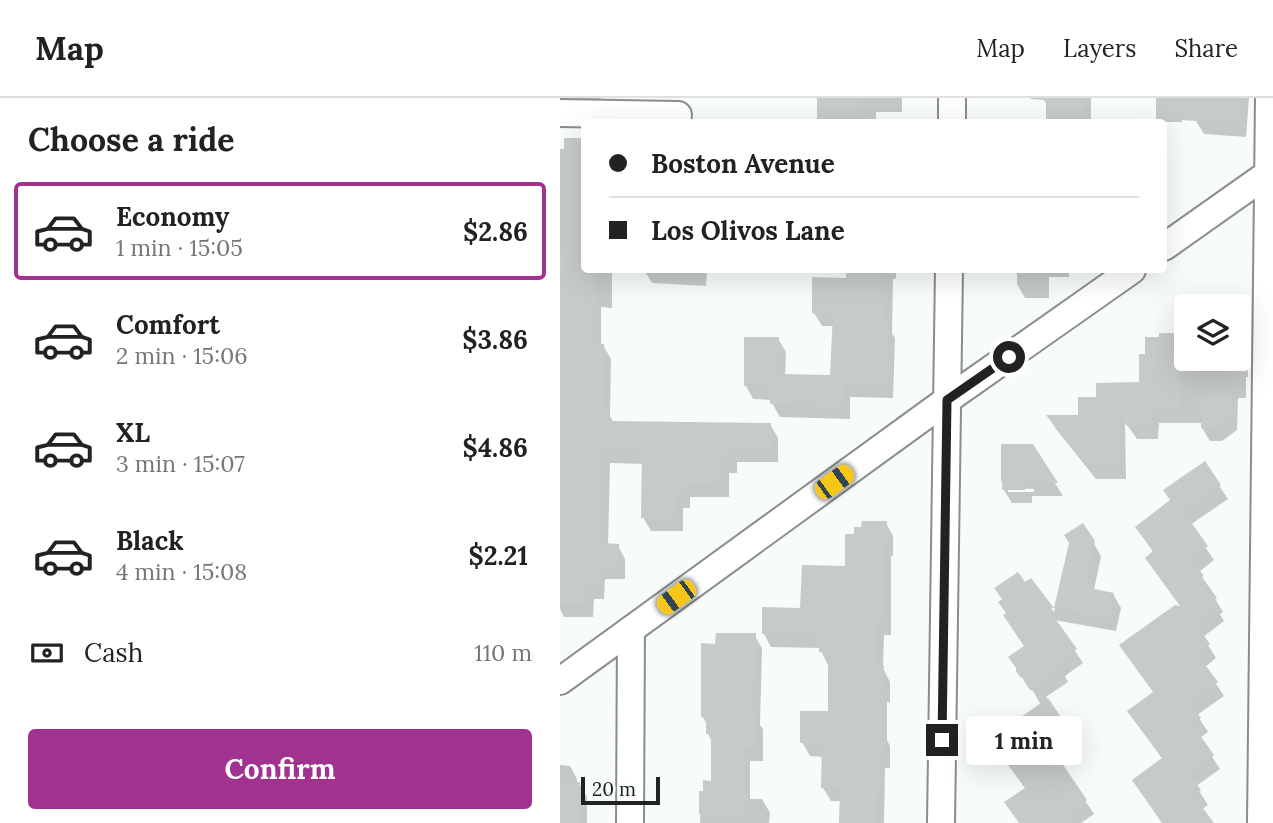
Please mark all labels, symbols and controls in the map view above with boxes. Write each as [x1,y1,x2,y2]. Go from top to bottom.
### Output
text: Map [35,27,104,69]
text: Map [976,33,1025,64]
text: Layers [1063,33,1136,64]
text: Share [1174,33,1238,64]
text: Choose a ride [28,119,235,160]
text: Boston Avenue [651,147,835,180]
icon: car [32,200,95,263]
text: Economy [116,200,229,233]
text: Los Olivos Lane [651,214,845,247]
text: $2.86 [463,215,528,248]
text: 1 min · 15:05 [116,233,243,262]
map controls [1174,294,1251,371]
button: layers [1174,294,1251,371]
icon: car [32,308,95,371]
text: Comfort [116,308,220,341]
text: $3.86 [462,323,528,356]
text: 2 min · 15:06 [116,341,247,370]
route start [993,341,1025,373]
icon: car [32,416,95,479]
text: XL [116,416,150,449]
text: $4.86 [463,431,528,464]
text: 3 min · 15:07 [116,449,245,478]
car [811,461,858,503]
icon: car [32,524,95,587]
text: Black [116,524,184,557]
text: $2.21 [468,539,528,572]
text: 4 min · 15:08 [116,557,247,586]
car [653,576,700,618]
icon: cash [28,634,66,672]
text: Cash [84,636,143,669]
text: 110 m [474,638,532,667]
callout: 1 min [966,716,1082,764]
route end [926,724,958,756]
text: 1 min [995,726,1053,755]
button: Confirm [28,729,532,809]
scale bar [581,774,660,806]
text: 20 m [592,777,636,801]

